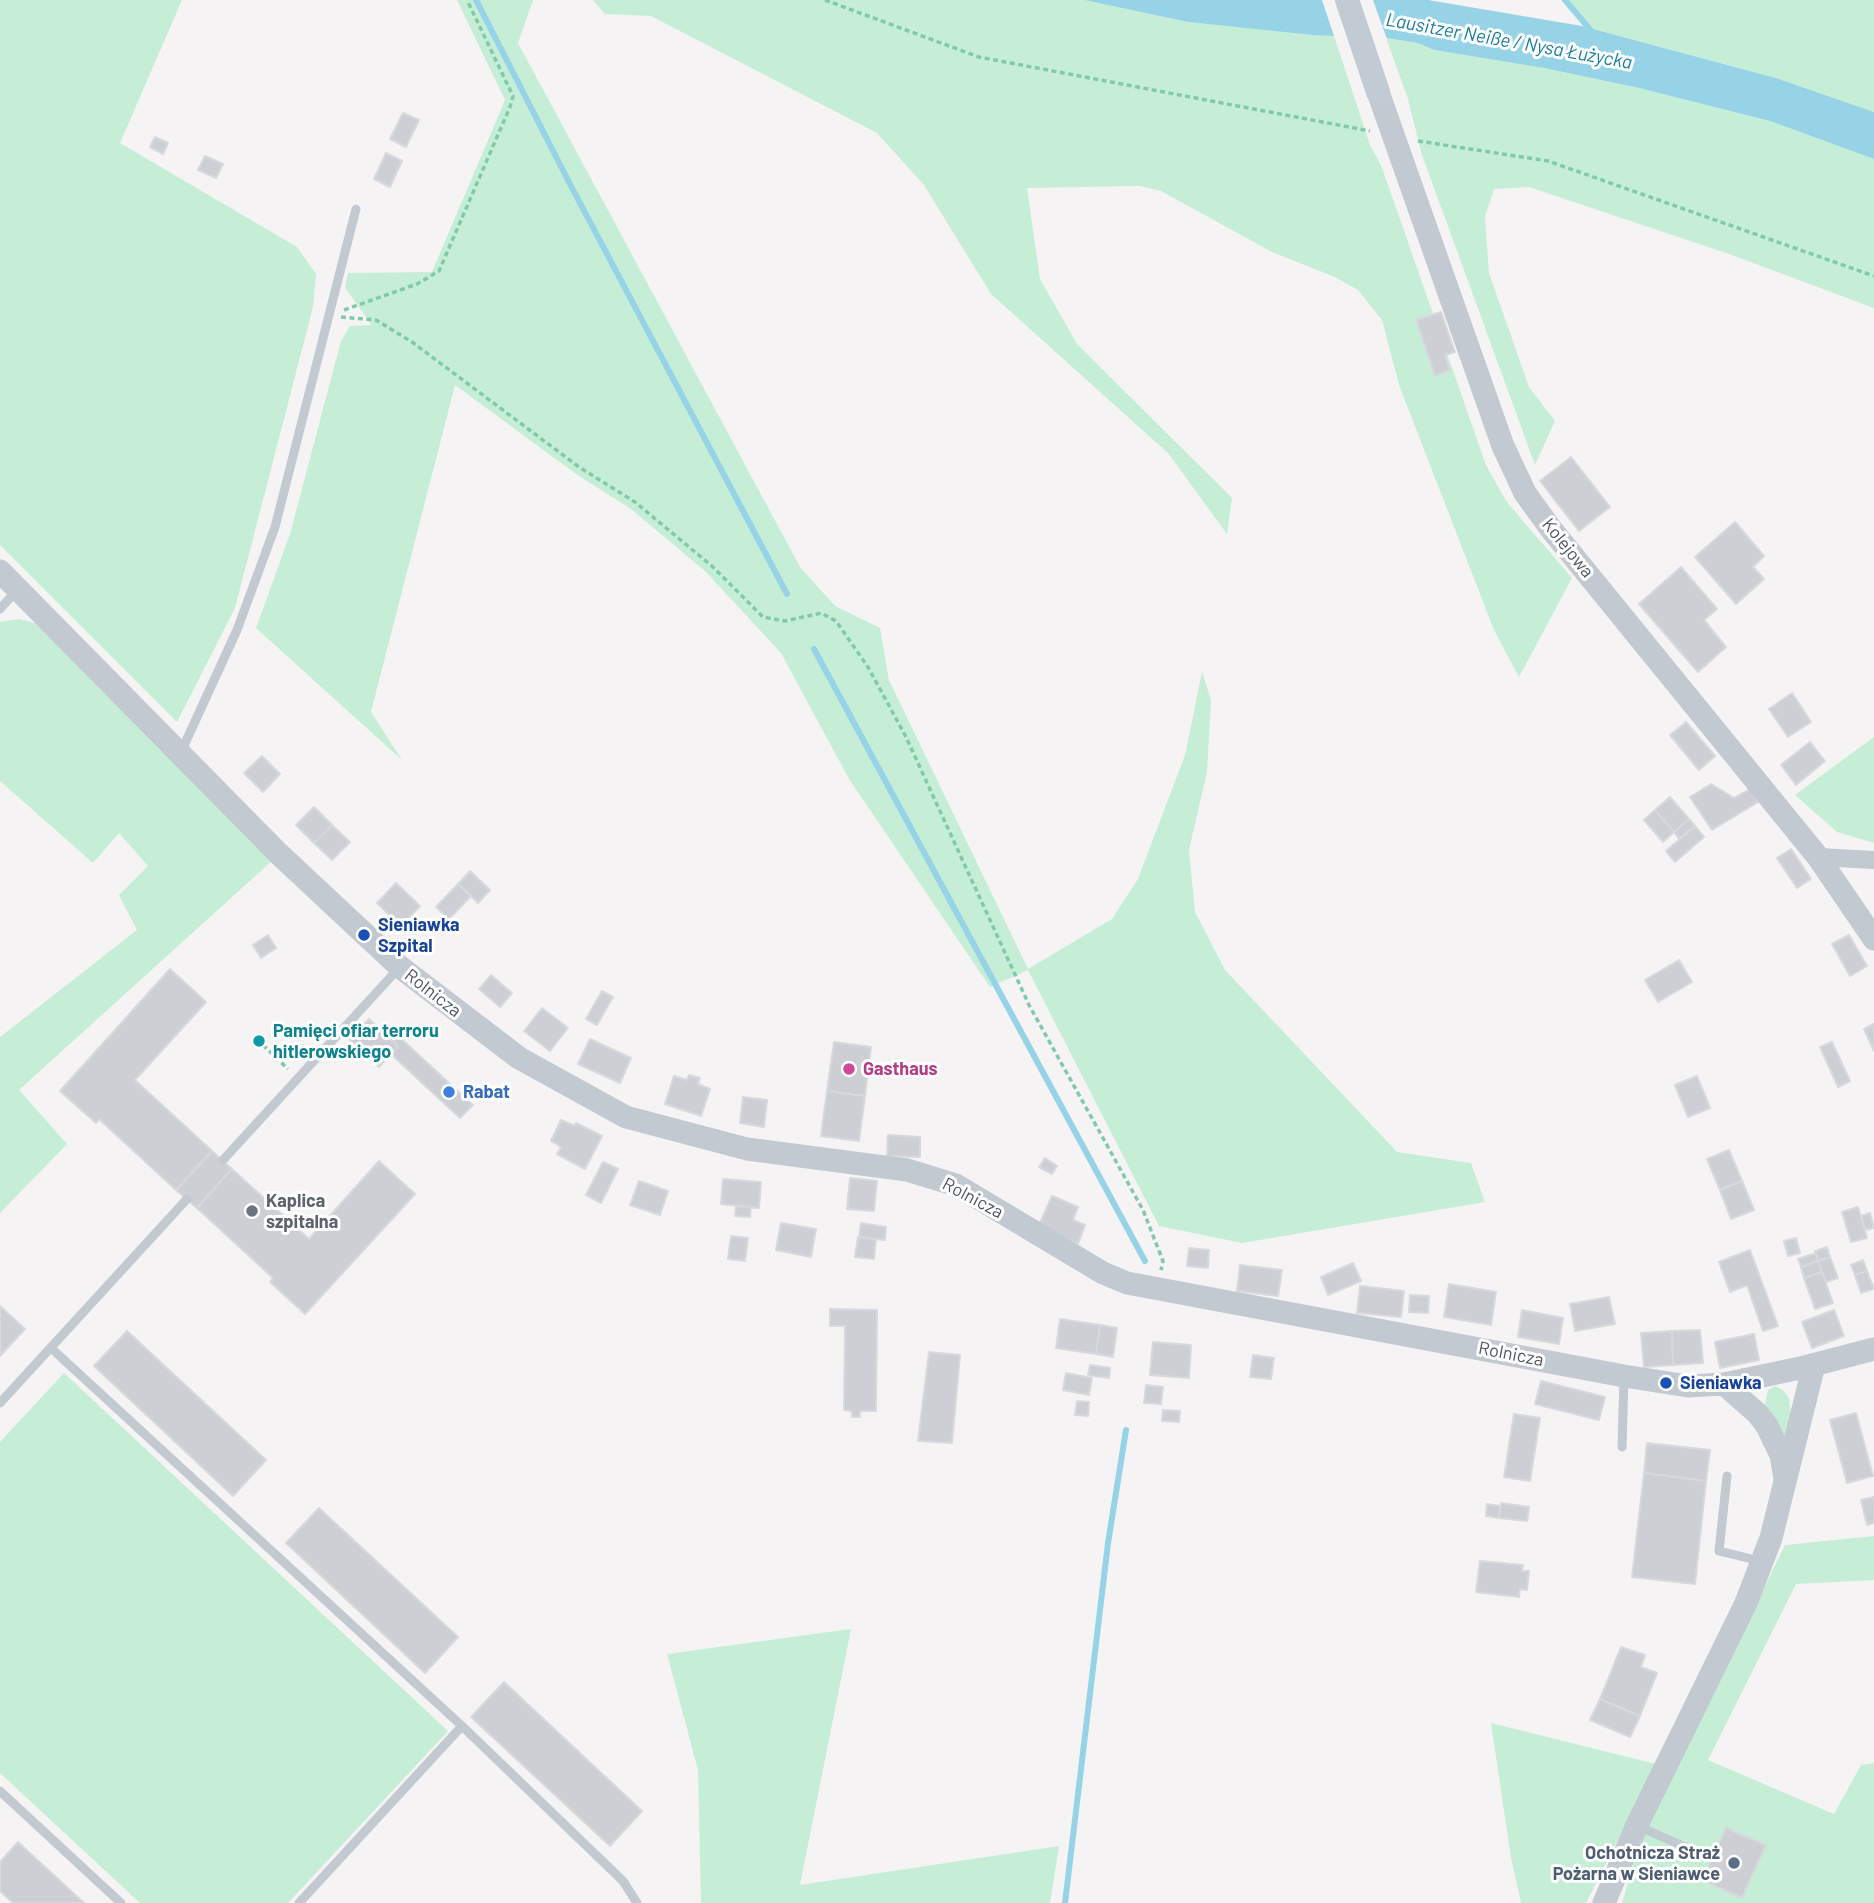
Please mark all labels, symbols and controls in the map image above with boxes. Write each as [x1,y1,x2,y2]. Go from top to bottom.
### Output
water label: Lausitzer Neiße / Nysa Łużycka [1384,8,1634,74]
street label: Kolejowa [1538,514,1598,582]
place label: Sieniawka Szpital [378,914,460,956]
marker: Sieniawka Szpital [356,927,372,943]
street label: Rolnicza [400,964,466,1022]
place label: Pamięci ofiar terroru hitlerowskiego [273,1020,439,1062]
marker: Pamięci ofiar terroru hitlerowskiego [251,1033,267,1049]
place label: Gasthaus [863,1058,938,1080]
marker: Gasthaus [841,1061,857,1077]
place label: Rabat [463,1081,510,1103]
marker: Rabat [441,1084,457,1100]
street label: Rolnicza [939,1173,1007,1223]
place label: Kaplica szpitalna [266,1190,338,1232]
marker: Kaplica szpitalna [244,1203,260,1219]
street label: Rolnicza [1477,1337,1545,1371]
place label: Sieniawka [1680,1372,1762,1394]
marker: Sieniawka [1658,1375,1674,1391]
place label: Ochotnicza Straż Pożarna w Sieniawce [1553,1842,1720,1884]
marker: Ochotnicza Straż Pożarna w Sieniawce [1726,1855,1742,1871]

